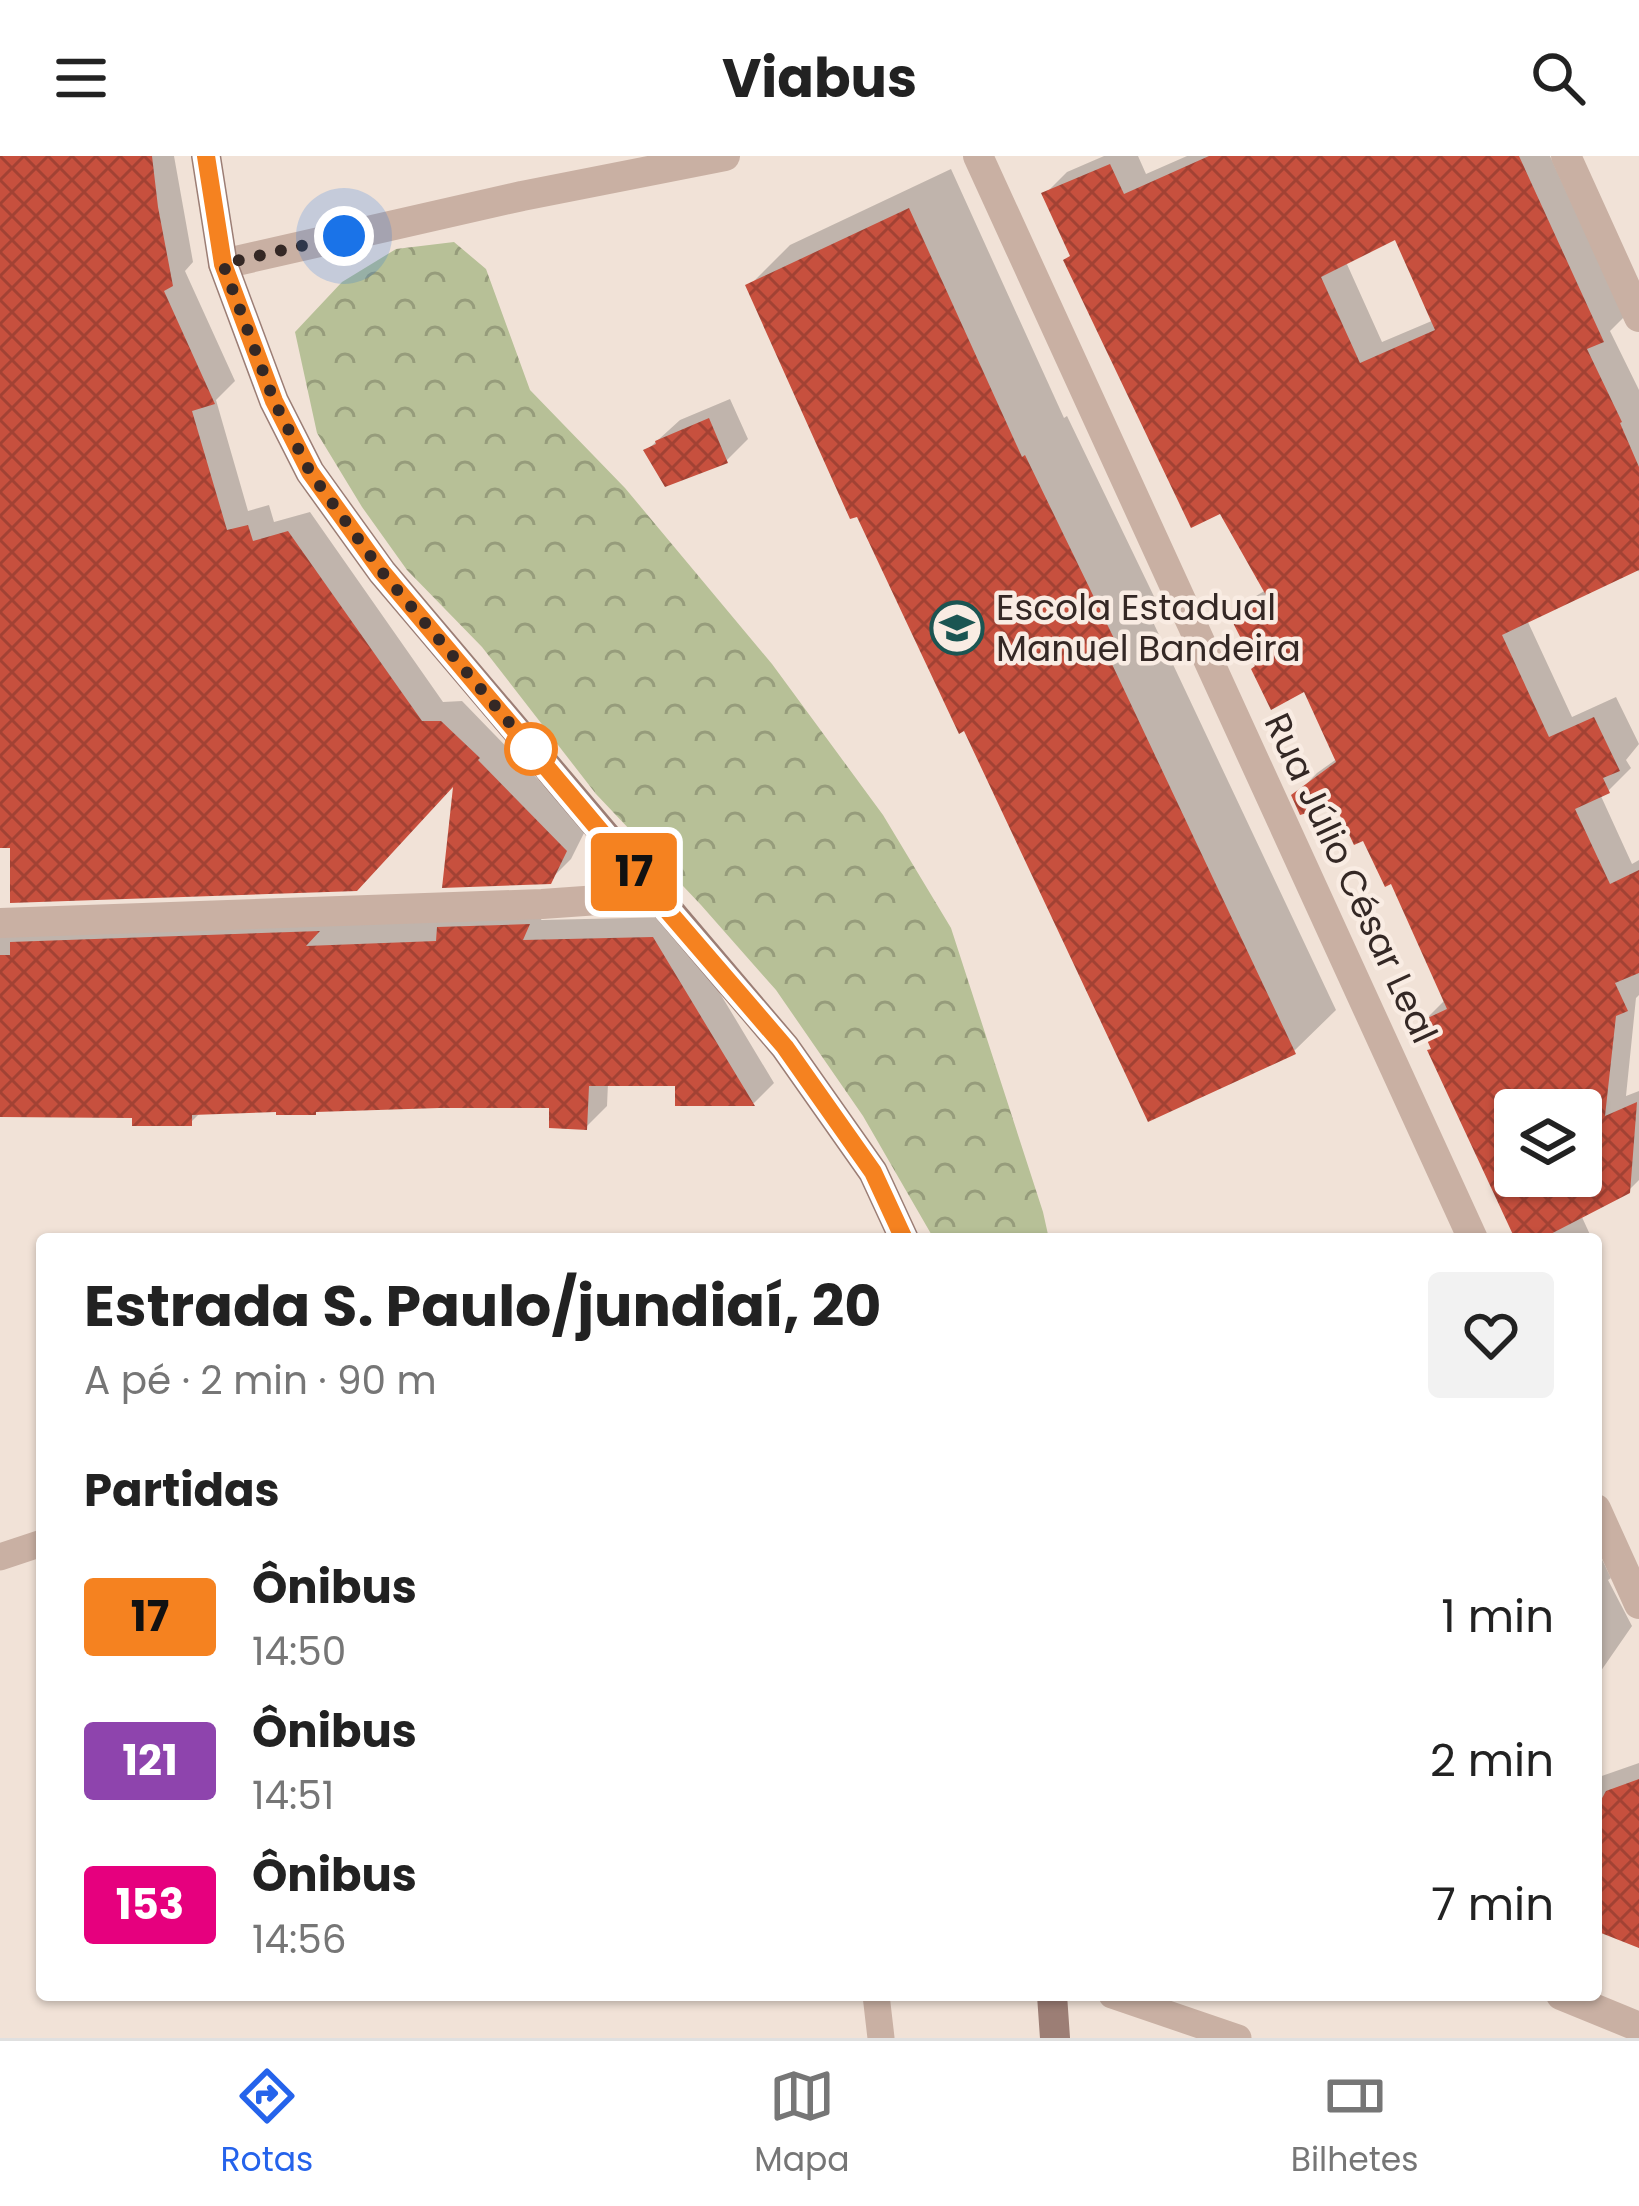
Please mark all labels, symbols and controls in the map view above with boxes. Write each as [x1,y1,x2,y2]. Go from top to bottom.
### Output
text: Viabus [722,40,917,116]
icon: menu [48,45,114,111]
icon: search [1525,45,1591,111]
your location [314,206,374,266]
place label: Escola Estadual Manuel Bandeira [996,582,1301,674]
school or university icon: Escola Estadual Manuel Bandeira [929,600,985,656]
street label: Rua Júlio César Leal [1252,705,1450,1051]
unlabelled marker [506,724,556,774]
line badge: 17 [580,833,688,911]
text: 17 [615,842,653,901]
map controls [1494,1089,1602,1197]
button: layers [1494,1089,1602,1197]
text: Estrada S. Paulo/jundiaí, 20 [84,1266,882,1346]
button: heart [1428,1272,1554,1398]
text: A pé · 2 min · 90 m [84,1353,437,1408]
text: Partidas [84,1459,280,1522]
text: Ônibus [252,1556,417,1619]
text: 1 min [1441,1585,1554,1648]
text: 17 [131,1587,169,1646]
text: 14:50 [252,1624,346,1679]
text: Ônibus [252,1700,417,1763]
text: 2 min [1430,1729,1554,1792]
text: 121 [122,1731,178,1790]
text: 14:51 [252,1768,334,1823]
text: Ônibus [252,1844,417,1907]
text: 7 min [1431,1873,1554,1936]
text: 153 [116,1875,184,1934]
text: 14:56 [252,1912,347,1967]
tab: Rotas [221,2063,313,2185]
tab: Mapa [754,2063,850,2185]
tab: Bilhetes [1291,2063,1418,2185]

